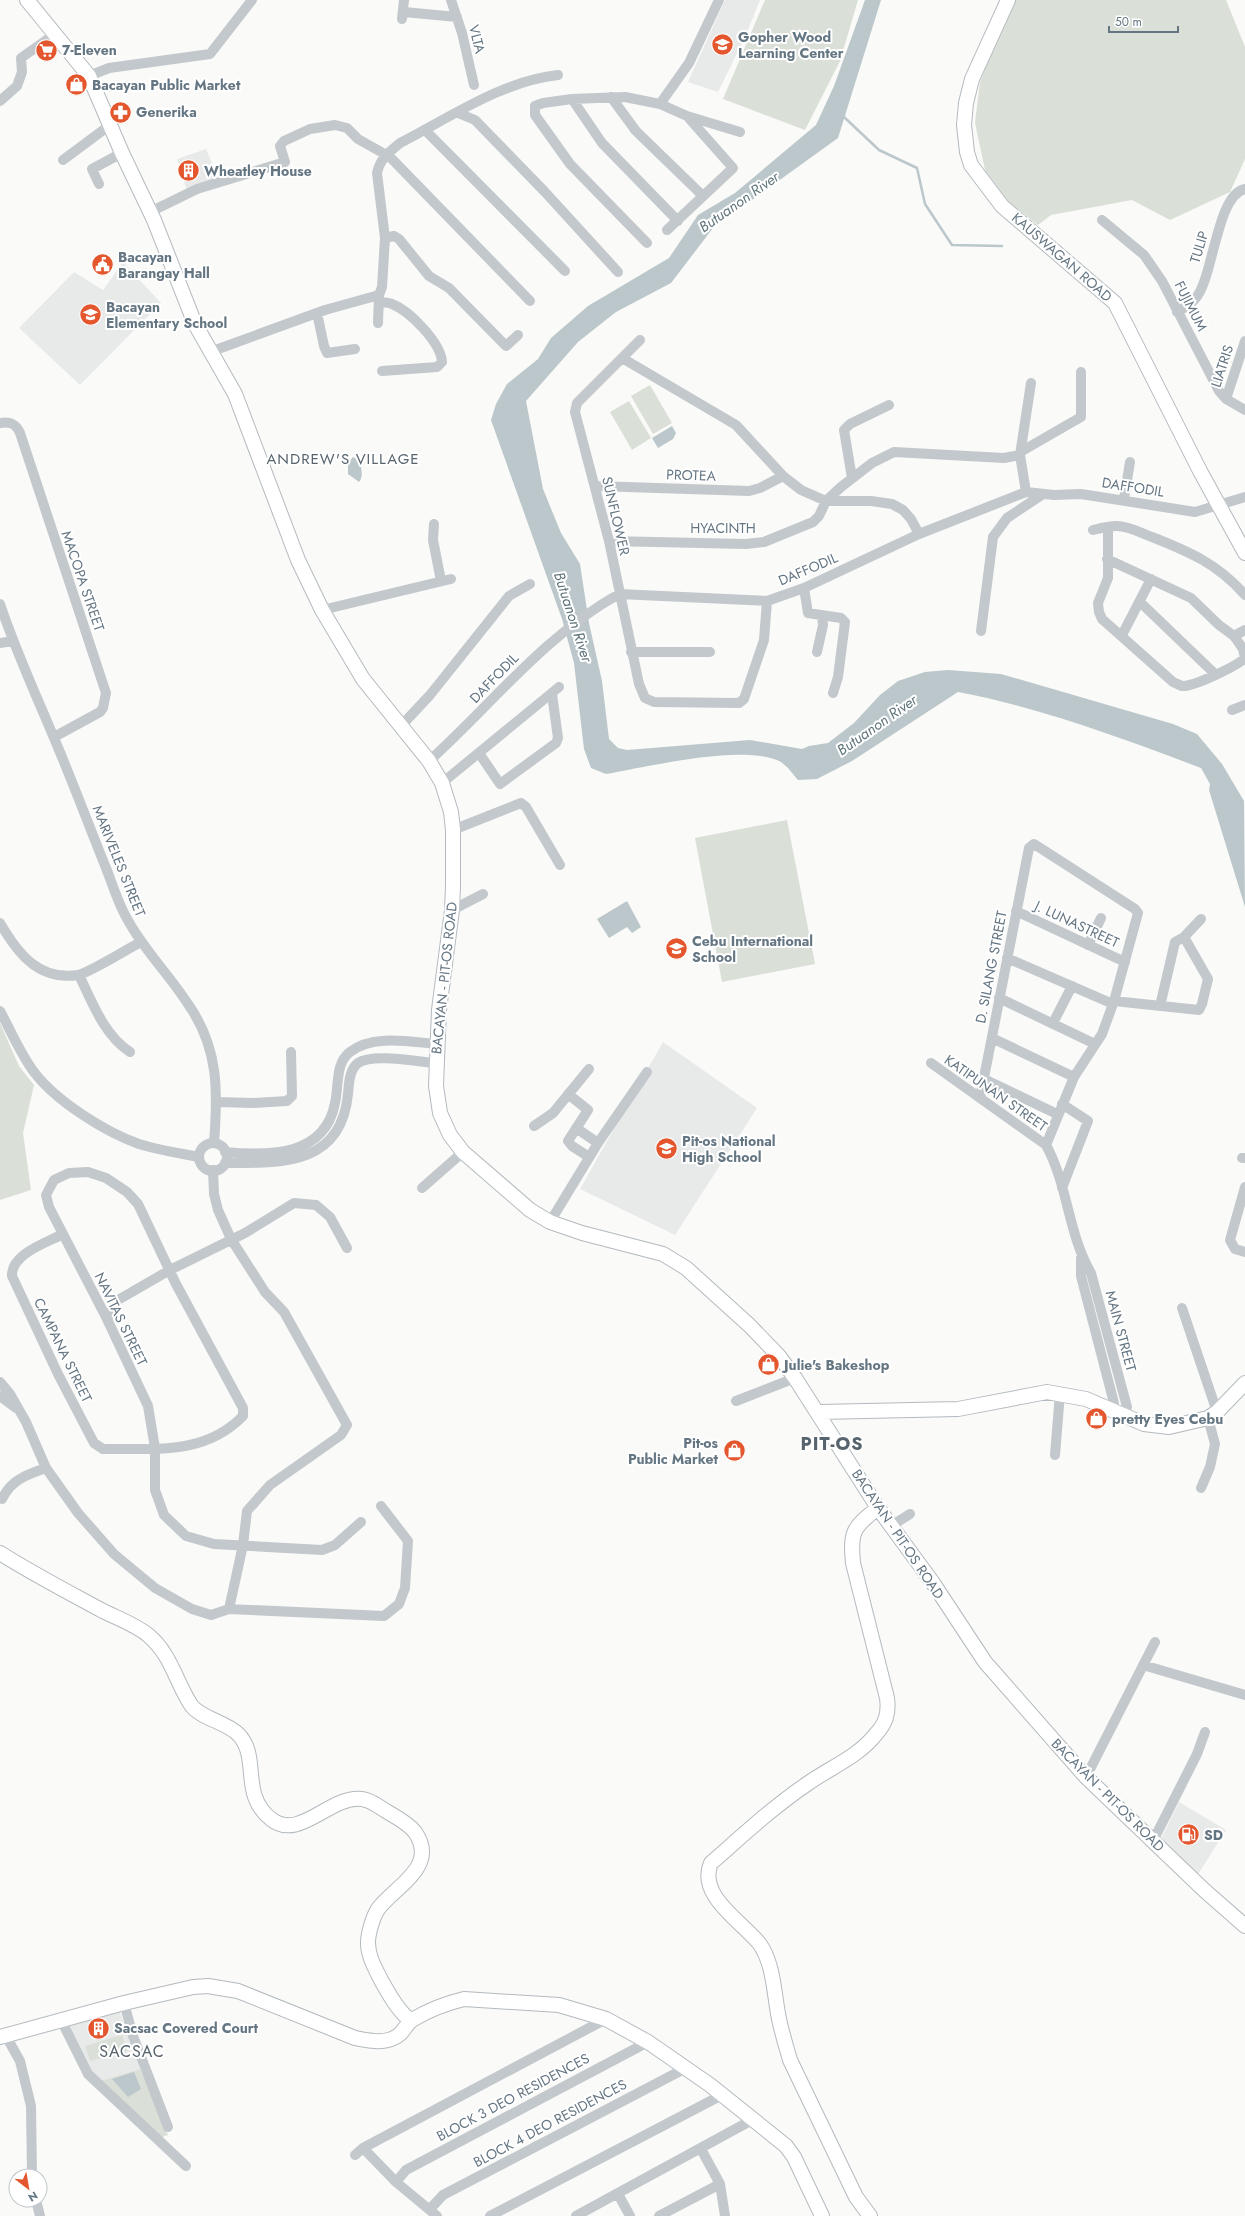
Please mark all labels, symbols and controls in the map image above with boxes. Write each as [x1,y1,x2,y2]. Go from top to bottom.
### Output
scale bar [1109,8,1178,34]
text: 50 m [1115,13,1142,31]
street label: VLTA [464,23,490,56]
place label: Gopher Wood Learning Center [738,27,844,63]
school or university icon: Gopher Wood Learning Center [710,32,736,58]
supermarket icon: 7-Eleven [34,37,60,63]
place label: 7-Eleven [62,40,117,60]
shop icon: Bacayan Public Market [64,72,90,98]
place label: Bacayan Public Market [92,75,241,95]
pharmacy icon: Generika [108,99,134,125]
place label: Generika [136,102,197,122]
building icon: Wheatley House [175,158,201,184]
place label: Wheatley House [204,161,312,181]
water label: Butuanon River [694,166,784,238]
street label: KAUSWAGAN ROAD [1008,208,1116,306]
street label: TULIP [1185,228,1213,266]
place label: Bacayan Barangay Hall [118,247,210,283]
public building icon: Bacayan Barangay Hall [89,252,115,278]
street label: FUJIMUM [1170,277,1212,335]
place label: Bacayan Elementary School [106,297,227,333]
school or university icon: Bacayan Elementary School [77,302,103,328]
street label: LIATRIS [1206,342,1238,390]
district label: ANDREW'S VILLAGE [266,448,420,470]
street label: PROTEA [666,464,717,486]
street label: DAFFODIL [1100,472,1166,502]
street label: SUNFLOWER [597,475,635,557]
street label: HYACINTH [690,518,756,538]
street label: MACOPA STREET [56,528,110,634]
street label: DAFFODIL [775,547,841,590]
water label: Butuanon River [548,569,598,666]
street label: DAFFODIL [465,648,523,707]
water label: Butuanon River [832,689,922,761]
street label: MARIVELES STREET [88,802,151,920]
street label: J. LUNASTREET [1030,895,1123,952]
street label: BACAYAN - PIT-OS ROAD [426,901,462,1055]
street label: D. SILANG STREET [970,908,1012,1025]
place label: Cebu International School [692,931,813,967]
school or university icon: Cebu International School [664,936,690,962]
street label: KATIPUNAN STREET [940,1050,1052,1136]
place label: Pit-os National High School [682,1131,776,1167]
school or university icon: Pit-os National High School [654,1136,680,1162]
street label: NAVITAS STREET [90,1269,152,1369]
street label: MAIN STREET [1101,1288,1142,1374]
street label: CAMPANA STREET [29,1294,97,1406]
shop icon: Julie's Bakeshop [756,1352,782,1378]
place label: Julie's Bakeshop [781,1355,890,1375]
shop icon: pretty Eyes Cebu [1083,1406,1109,1432]
place label: pretty Eyes Cebu [1112,1409,1223,1429]
district label: PIT-OS [800,1431,864,1457]
place label: Pit-os Public Market [628,1433,719,1469]
shop icon: Pit-os Public Market [721,1438,747,1464]
street label: BACAYAN - PIT-OS ROAD [847,1465,949,1603]
street label: BACAYAN - PIT-OS ROAD [1047,1734,1169,1856]
fuel station icon: SD [1176,1822,1202,1848]
place label: SD [1204,1825,1223,1845]
building icon: Sacsac Covered Court [86,2015,112,2041]
place label: Sacsac Covered Court [114,2018,259,2038]
district label: SACSAC [99,2040,165,2063]
street label: BLOCK 3 DEO RESIDENCES [433,2048,593,2146]
street label: BLOCK 4 DEO RESIDENCES [470,2074,630,2172]
north arrow [8,2168,48,2208]
text: N [25,2187,41,2206]

